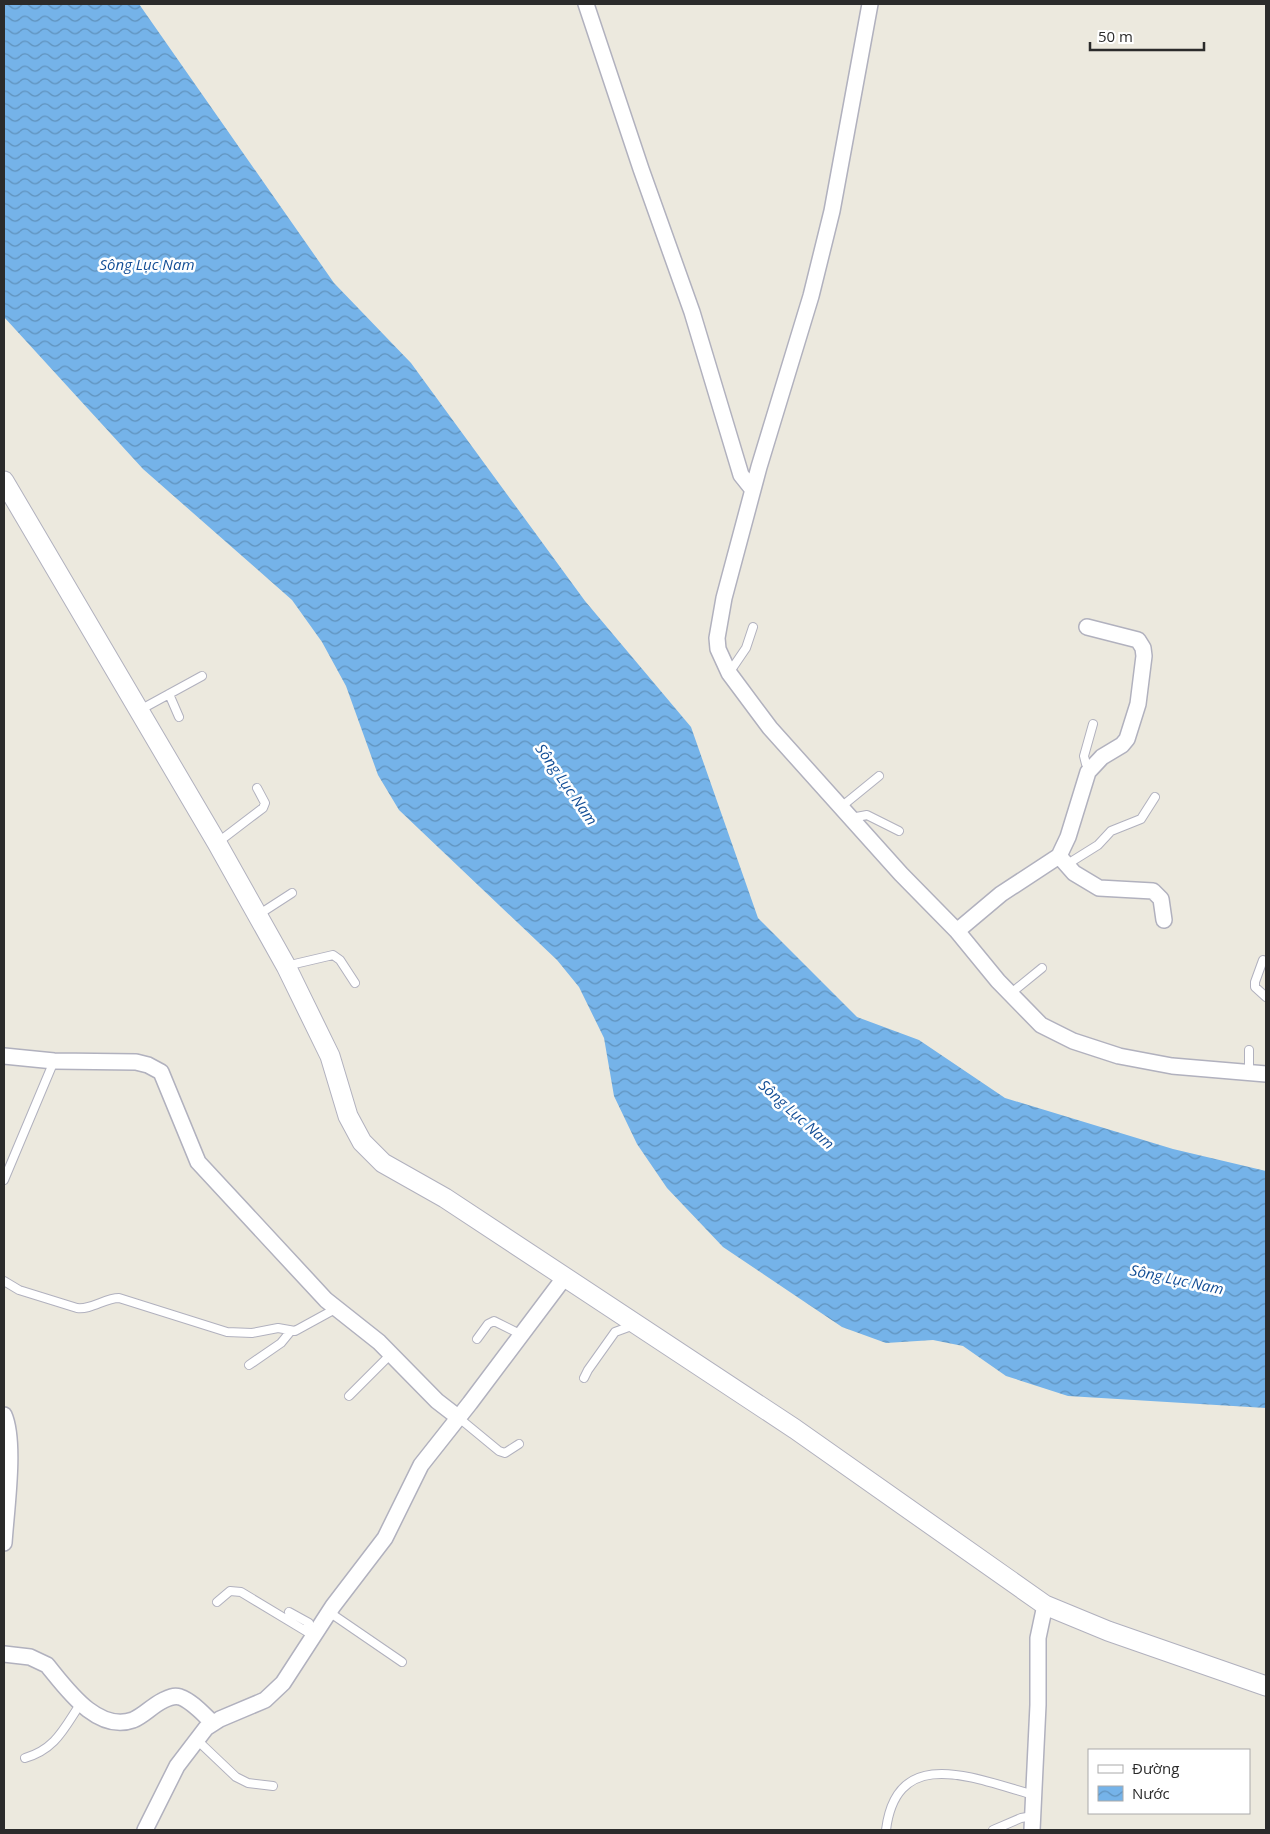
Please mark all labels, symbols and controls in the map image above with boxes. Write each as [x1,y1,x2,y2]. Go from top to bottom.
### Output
scale bar [1090,20,1204,52]
text: 50 m [1098,26,1133,46]
water label: Sông Lục Nam [100,254,194,274]
water label: Sông Lục Nam [532,739,602,829]
water label: Sông Lục Nam [755,1075,839,1153]
water label: Sông Lục Nam [1128,1259,1226,1299]
legend [1088,1749,1250,1814]
text: Đường [1132,1758,1179,1778]
text: Nước [1132,1783,1170,1803]

